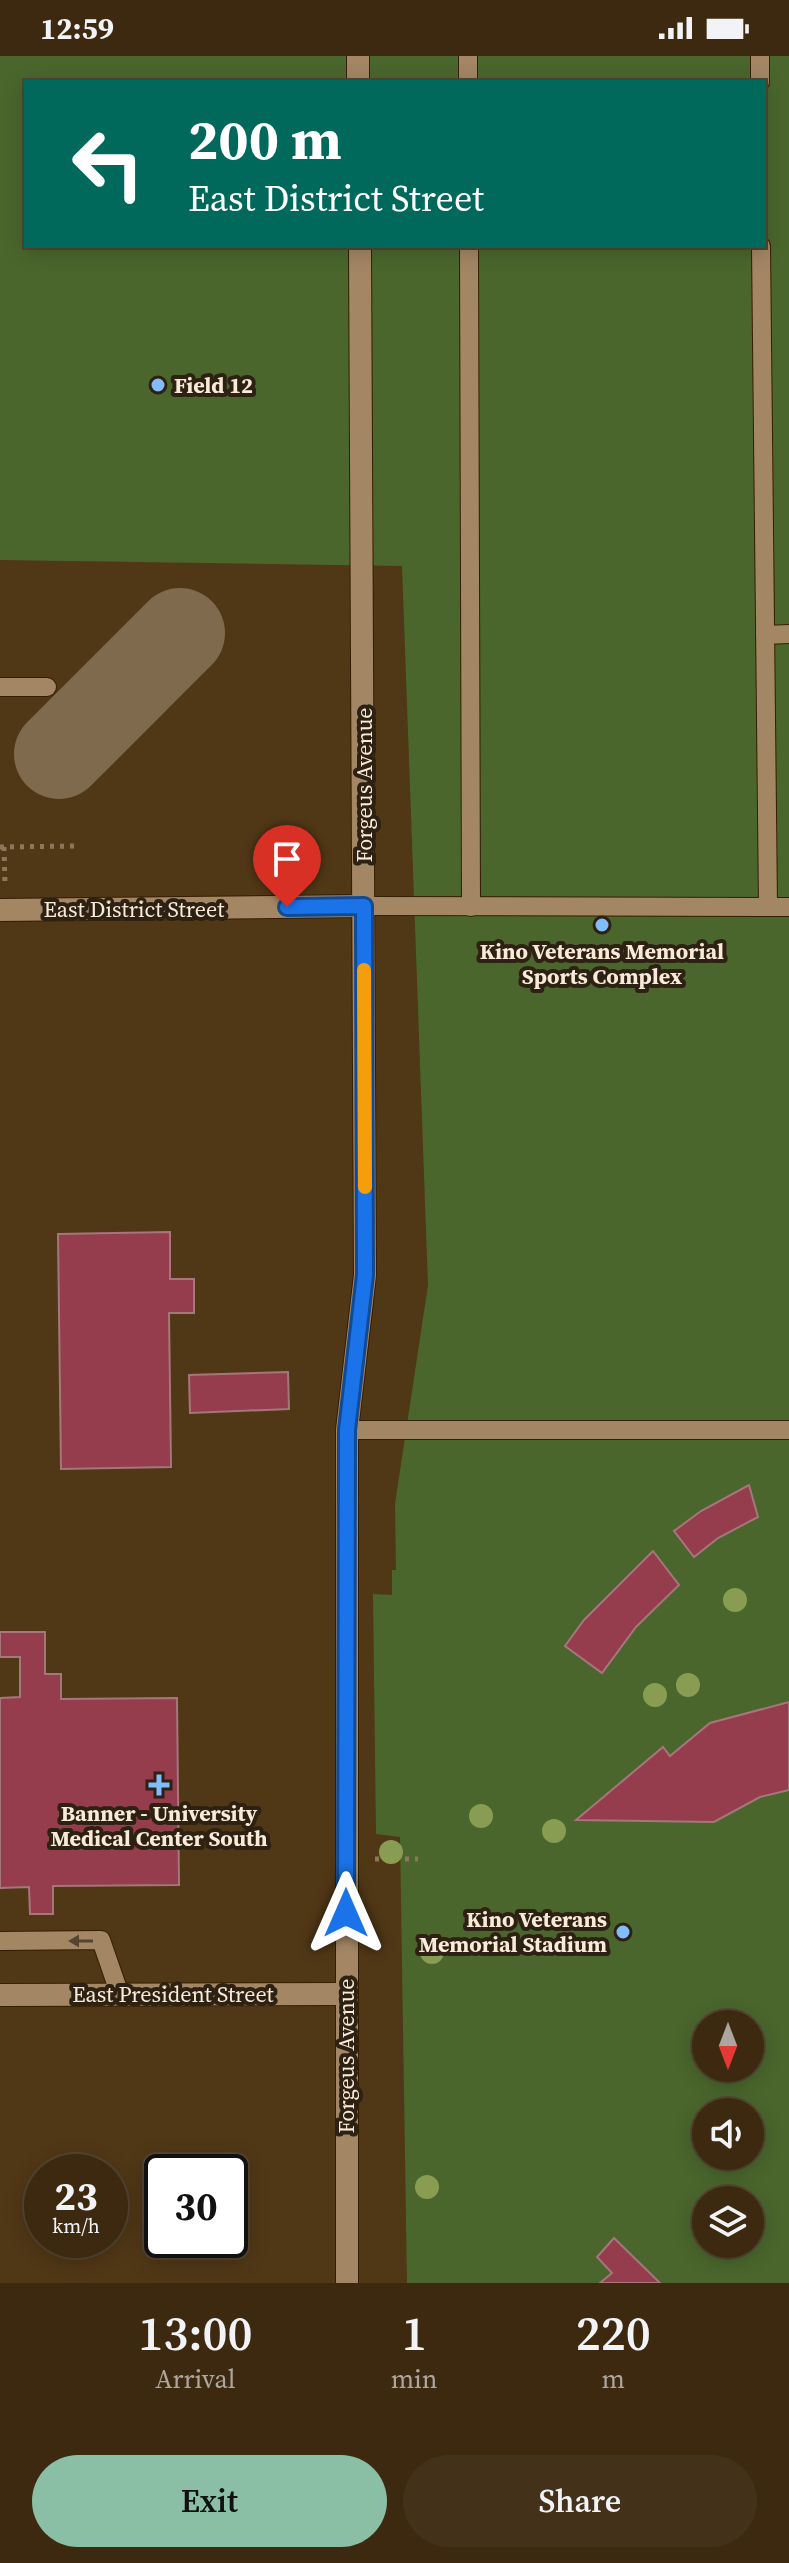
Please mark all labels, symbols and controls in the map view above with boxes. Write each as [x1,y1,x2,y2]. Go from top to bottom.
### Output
text: 12:59 [40,8,114,49]
text: 200 m [188,101,342,178]
icon: left [56,112,160,216]
text: East District Street [188,174,484,223]
place label: Field 12 [174,370,253,400]
marker: Field 12 [149,376,167,394]
street label: Forgeus Avenue [349,707,379,863]
pin [253,825,321,907]
icon: arrive [265,837,309,881]
street label: East District Street [44,894,225,924]
marker: Kino Veterans Memorial Sports Complex [593,916,611,934]
place label: Kino Veterans Memorial Sports Complex [480,936,724,991]
marker: Banner - University Medical Center South [148,1774,170,1796]
place label: Banner - University Medical Center South [50,1798,268,1853]
position arrow [304,1871,388,1955]
place label: Kino Veterans Memorial Stadium [419,1904,607,1959]
marker: Kino Veterans Memorial Stadium [614,1923,632,1941]
one-way arrow [68,1934,93,1947]
street label: Forgeus Avenue [331,1978,361,2134]
street label: East President Street [72,1979,275,2009]
north arrow [692,2010,764,2082]
map controls [692,2010,764,2258]
button: sound [692,2098,764,2170]
speed limit sign: 30 [144,2154,248,2258]
text: 23 [54,2169,98,2223]
button: layers [692,2186,764,2258]
text: km/h [52,2212,100,2240]
text: 13:00 [138,2300,252,2366]
text: 1 [402,2300,427,2366]
text: 220 [576,2300,651,2366]
text: Arrival [155,2361,236,2397]
text: min [391,2361,438,2397]
text: m [602,2361,625,2397]
button: Exit [32,2455,387,2547]
button: Share [403,2455,757,2547]

